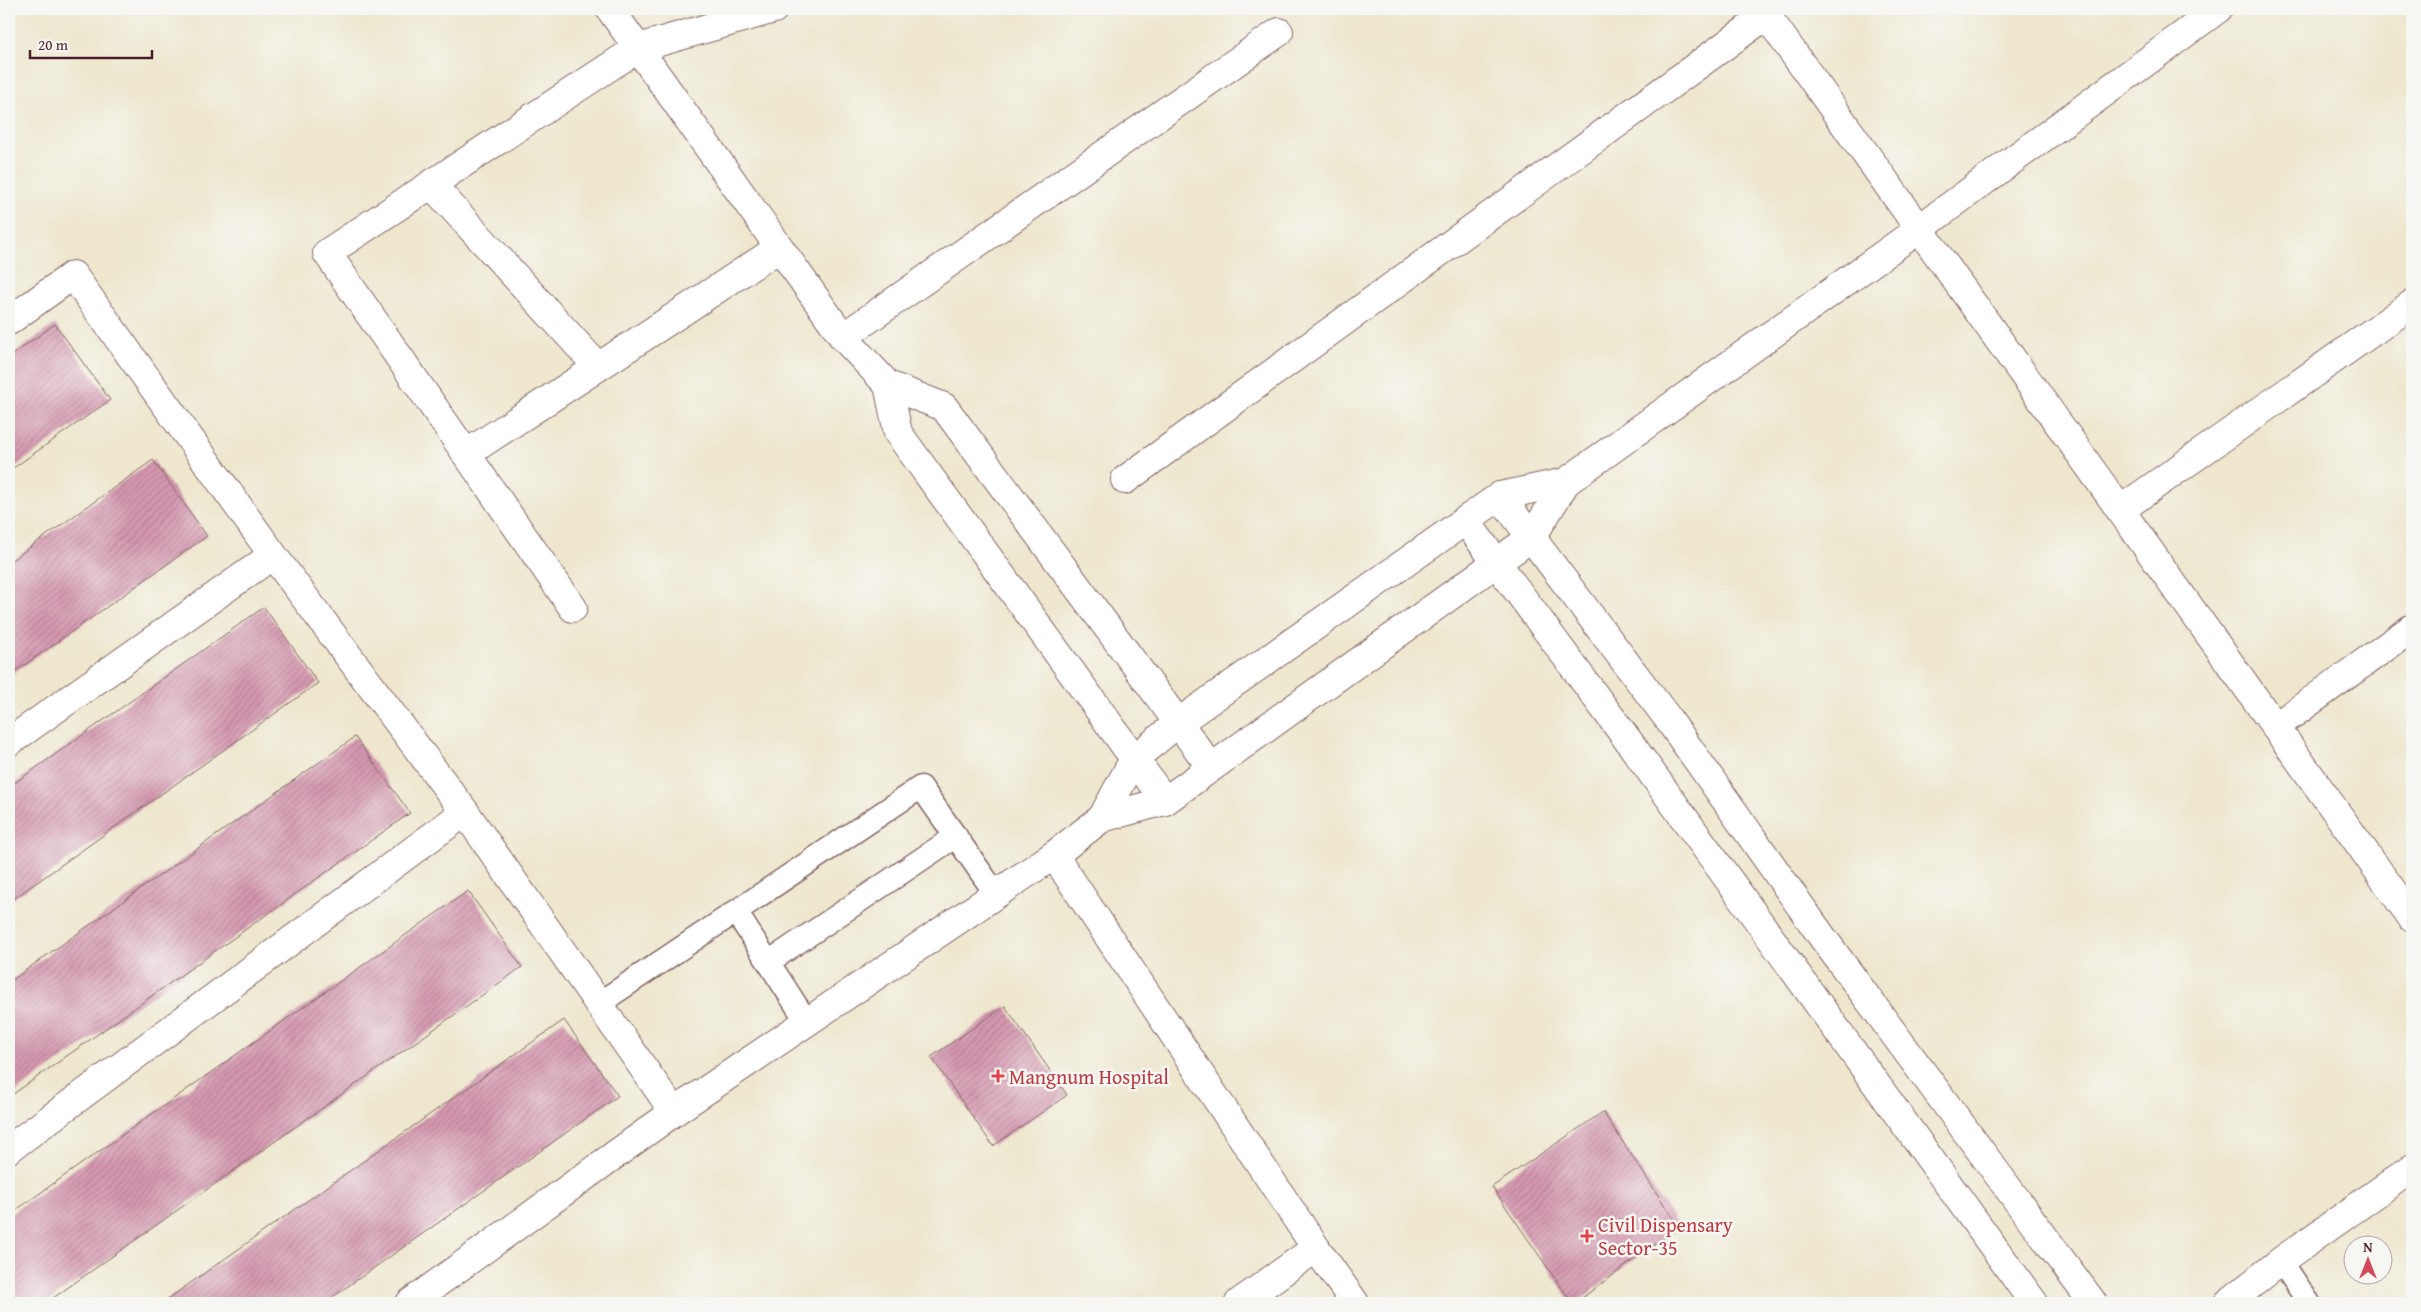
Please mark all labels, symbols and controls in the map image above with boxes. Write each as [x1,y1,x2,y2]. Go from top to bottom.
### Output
scale bar [30,28,152,60]
text: 20 m [38,34,69,55]
place label: Mangnum Hospital [1009,1062,1169,1091]
marker: Mangnum Hospital [991,1069,1005,1083]
place label: Civil Dispensary Sector-35 [1598,1210,1733,1262]
marker: Civil Dispensary Sector-35 [1580,1229,1594,1243]
north arrow [2344,1234,2394,1284]
text: N [2363,1237,2373,1257]

